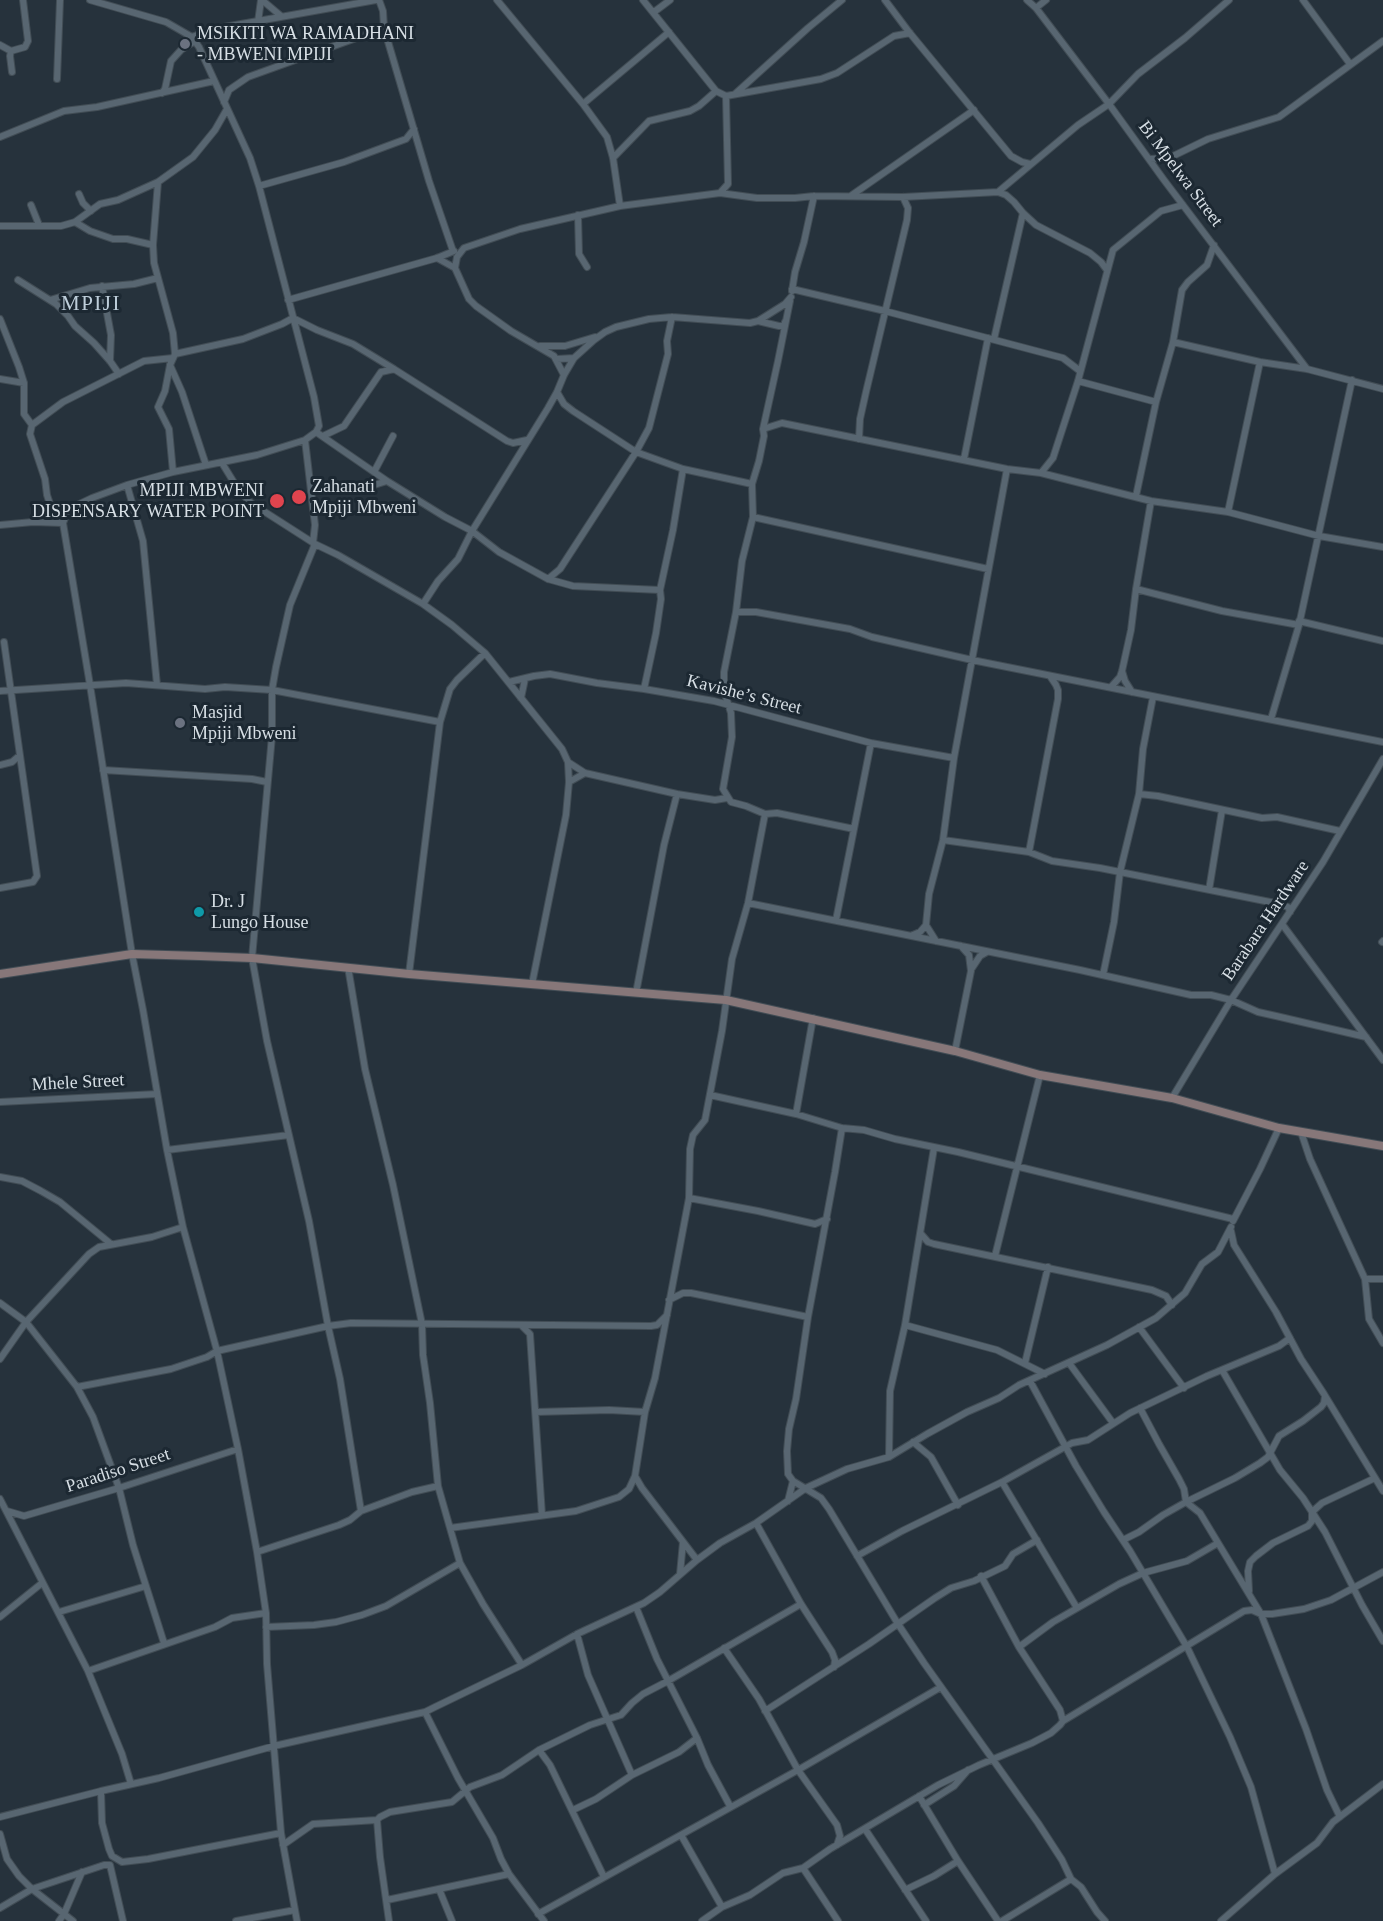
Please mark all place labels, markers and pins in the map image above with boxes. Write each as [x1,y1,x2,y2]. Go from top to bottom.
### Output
place label: MSIKITI WA RAMADHANI - MBWENI MPIJI [197,23,414,66]
marker: MSIKITI WA RAMADHANI - MBWENI MPIJI [178,37,192,51]
place label: Zahanati Mpiji Mbweni [312,476,417,518]
place label: MPIJI MBWENI DISPENSARY WATER POINT [32,480,264,522]
marker: Zahanati Mpiji Mbweni [290,488,308,506]
marker: MPIJI MBWENI DISPENSARY WATER POINT [268,492,286,510]
place label: Masjid Mpiji Mbweni [192,702,297,744]
marker: Masjid Mpiji Mbweni [173,716,187,730]
place label: Dr. J Lungo House [211,891,308,934]
marker: Dr. J Lungo House [192,905,206,919]

